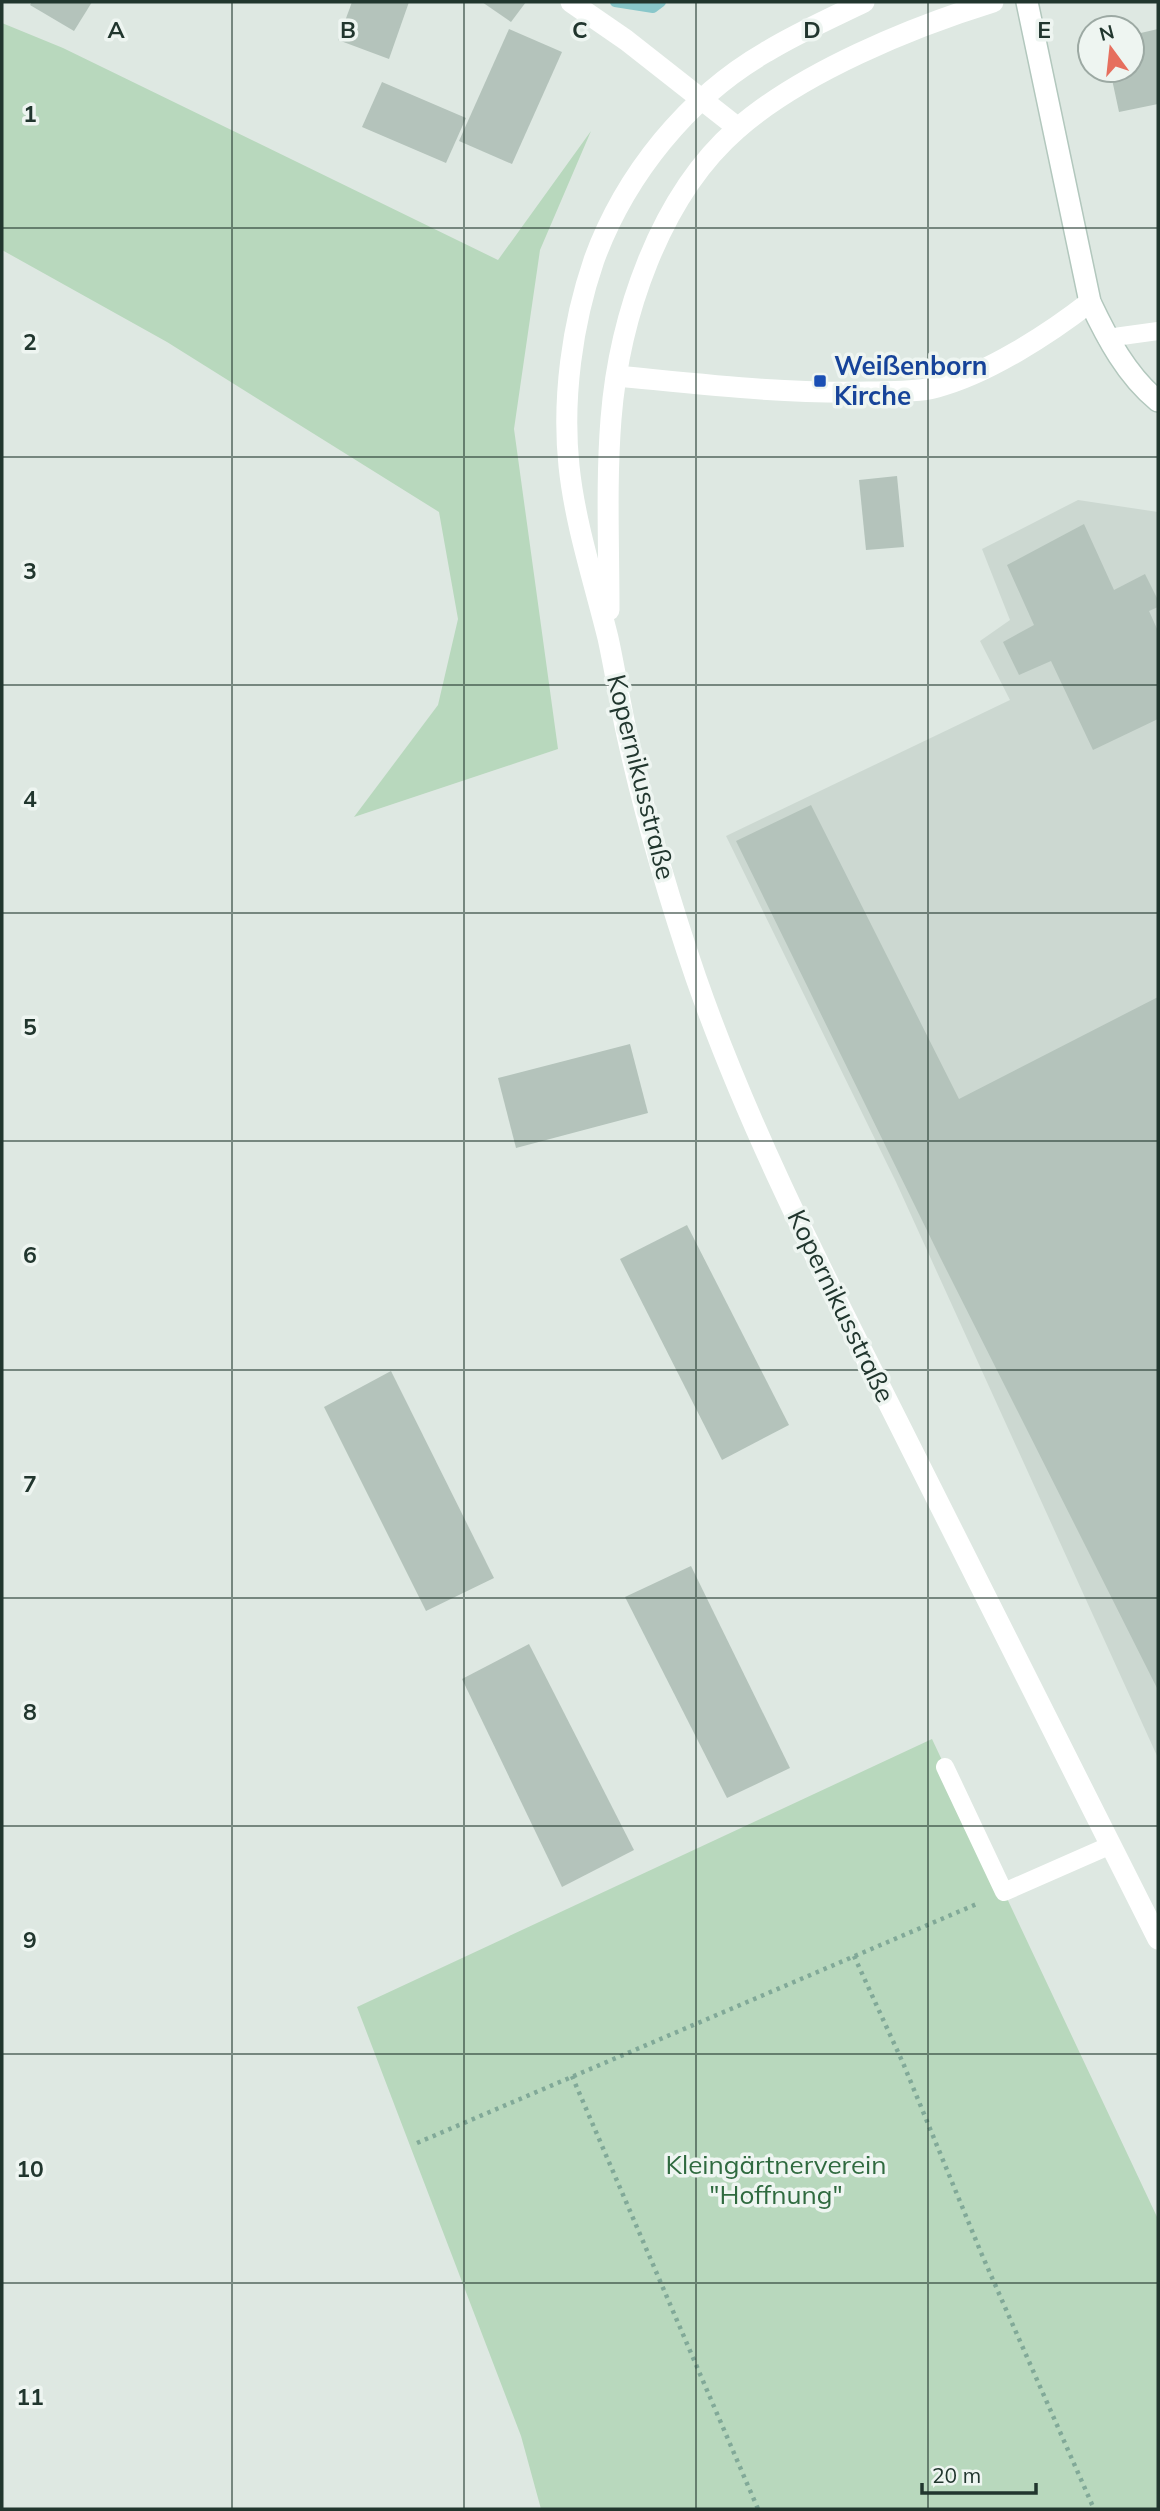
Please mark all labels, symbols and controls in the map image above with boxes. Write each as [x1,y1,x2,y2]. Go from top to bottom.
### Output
north arrow [1076,14,1146,84]
text: A [107,15,125,44]
text: B [340,15,356,44]
text: C [572,15,588,44]
text: D [803,15,821,44]
text: E [1037,15,1051,44]
text: N [1097,19,1117,46]
text: 1 [23,99,37,128]
text: 2 [23,327,37,356]
place label: Weißenborn Kirche [834,349,987,412]
marker: Weißenborn Kirche [812,373,828,389]
text: 3 [23,556,37,585]
street label: Kopernikusstraße [600,671,683,883]
text: 4 [23,784,37,813]
text: 5 [23,1012,37,1041]
street label: Kopernikusstraße [781,1204,902,1408]
text: 6 [23,1240,37,1269]
text: 7 [23,1469,37,1498]
text: 8 [23,1697,37,1726]
text: 9 [23,1925,37,1954]
park label: Kleingärtnerverein "Hoffnung" [666,2148,886,2211]
text: 10 [16,2154,44,2183]
text: 11 [16,2382,44,2411]
scale bar [922,2452,1036,2496]
text: 20 m [932,2462,981,2488]

